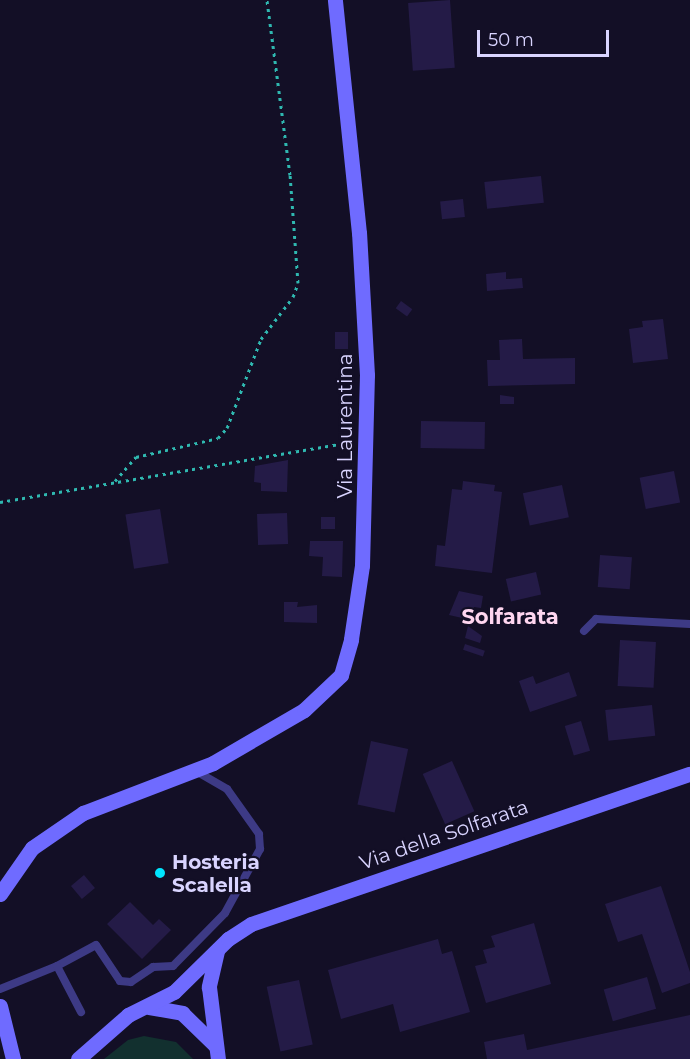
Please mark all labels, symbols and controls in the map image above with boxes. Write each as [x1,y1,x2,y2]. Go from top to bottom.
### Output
scale bar [480,18,612,56]
text: 50 m [488,29,534,51]
street label: Via Laurentina [333,353,357,499]
district label: Solfarata [461,604,559,630]
street label: Via della Solfarata [357,795,531,875]
place label: Hosteria Scalella [172,850,260,897]
marker: Hosteria Scalella [153,866,167,880]

